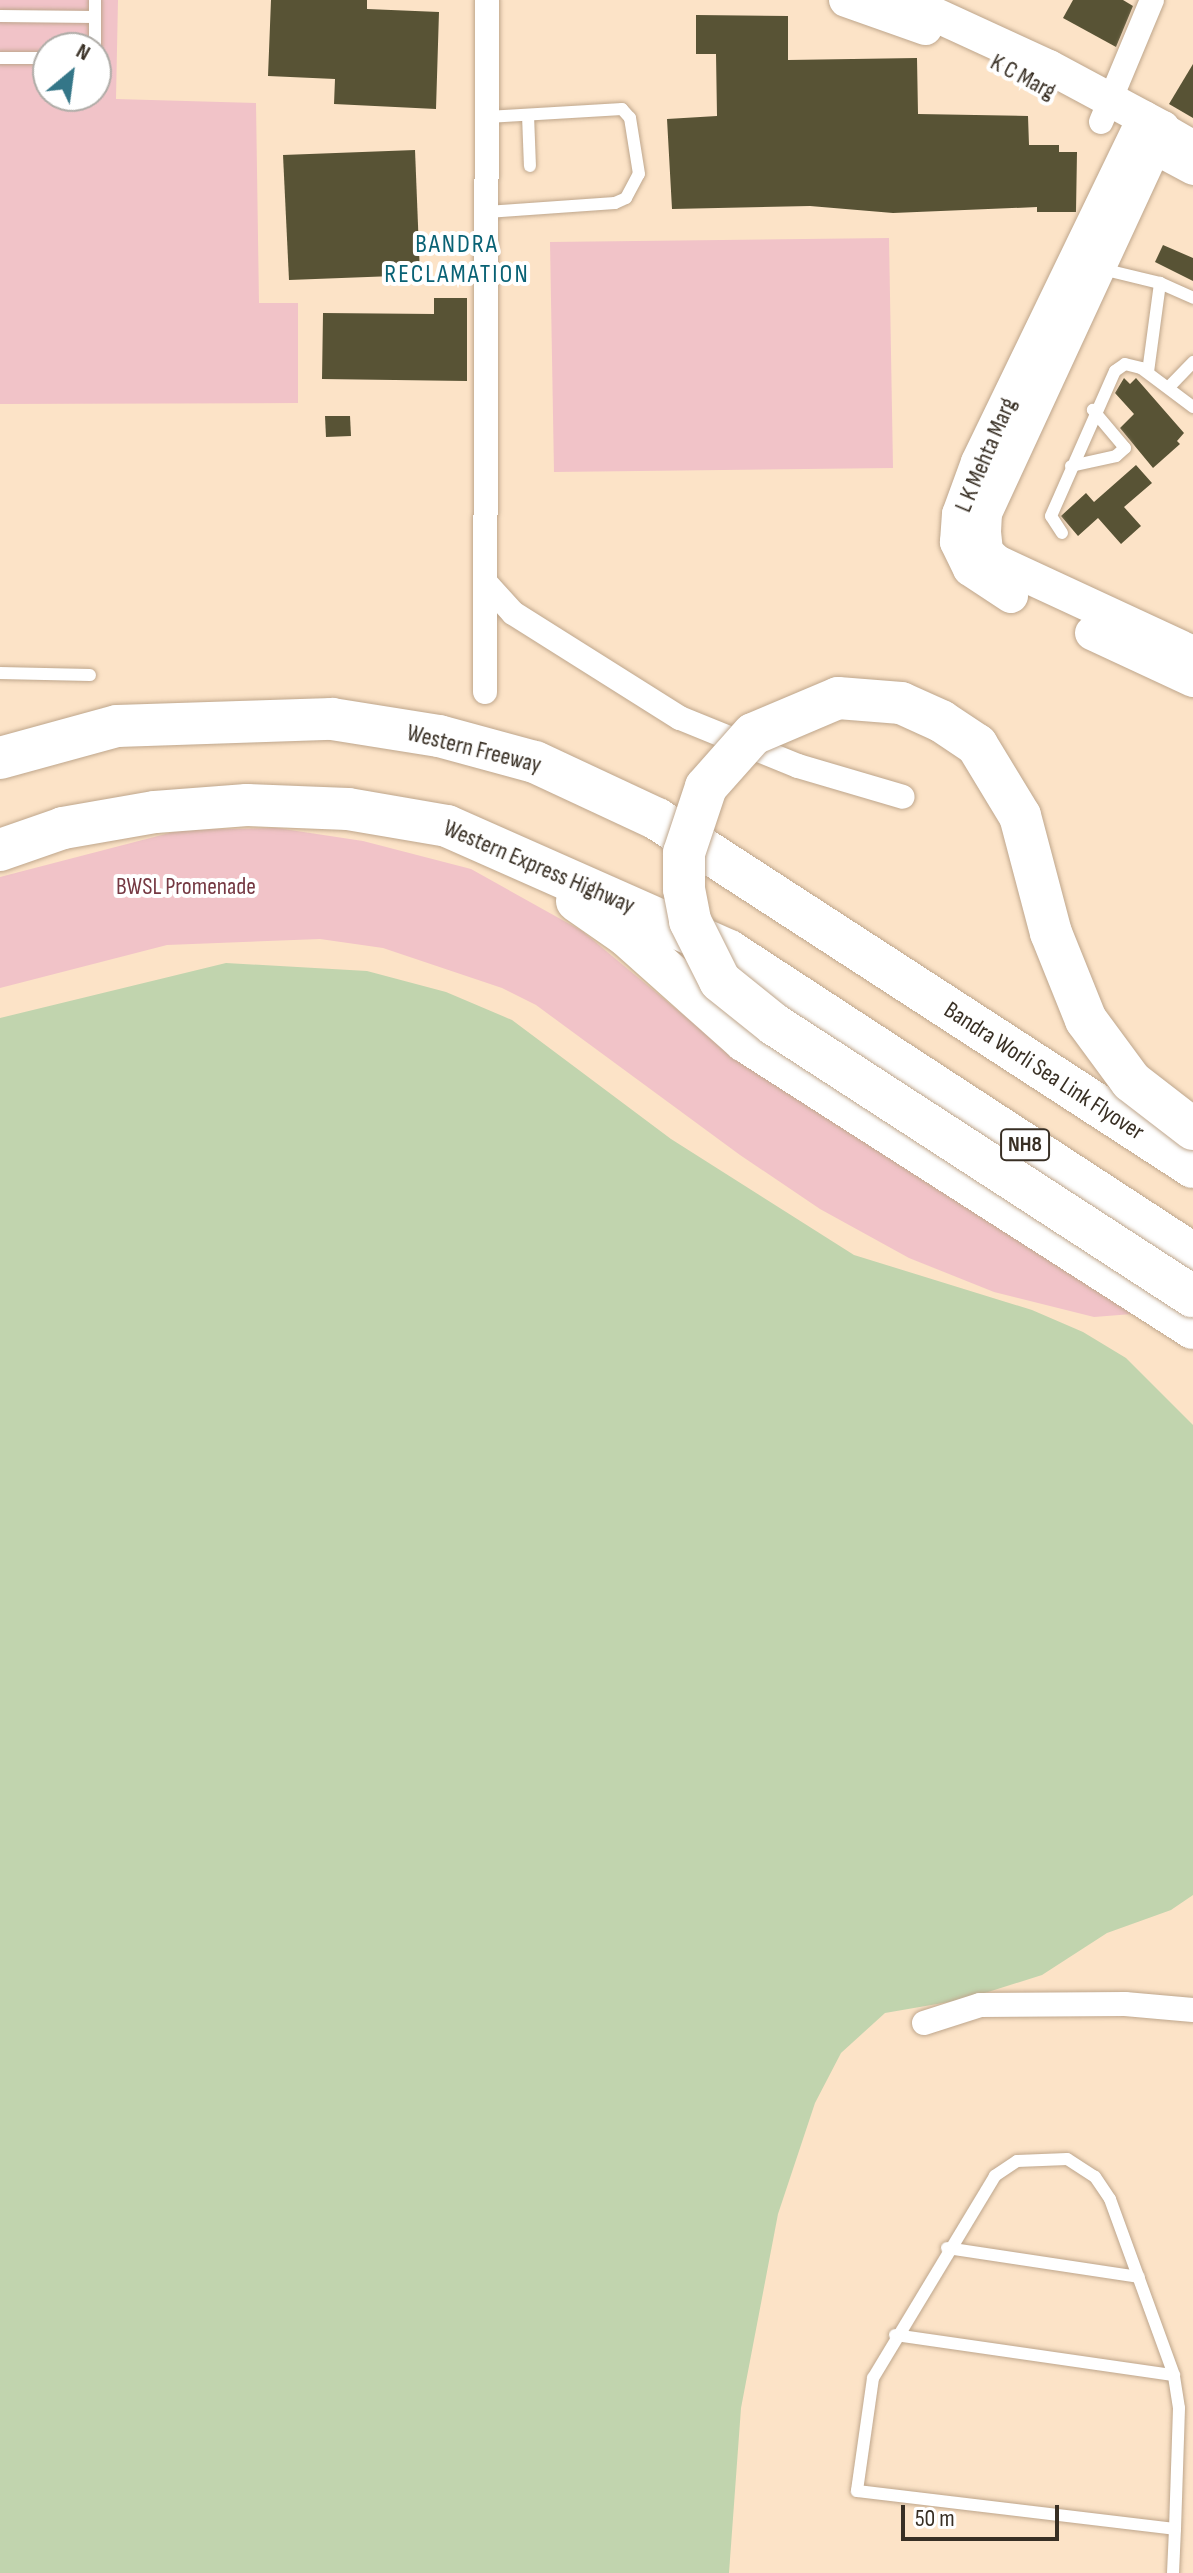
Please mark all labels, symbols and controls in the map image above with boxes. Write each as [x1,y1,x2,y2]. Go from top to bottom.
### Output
north arrow [32,32,112,112]
text: N [71,38,95,67]
street label: K C Marg [986,48,1060,106]
district label: BANDRA RECLAMATION [384,229,530,290]
street label: L K Mehta Marg [949,394,1023,516]
street label: Western Freeway [404,718,544,780]
street label: Western Express Highway [439,814,639,920]
park label: BWSL Promenade [116,873,256,901]
street label: Bandra Worli Sea Link Flyover [939,996,1149,1146]
road number: NH8 [999,1127,1051,1163]
scale bar [905,2489,1063,2539]
text: 50 m [915,2504,955,2533]

